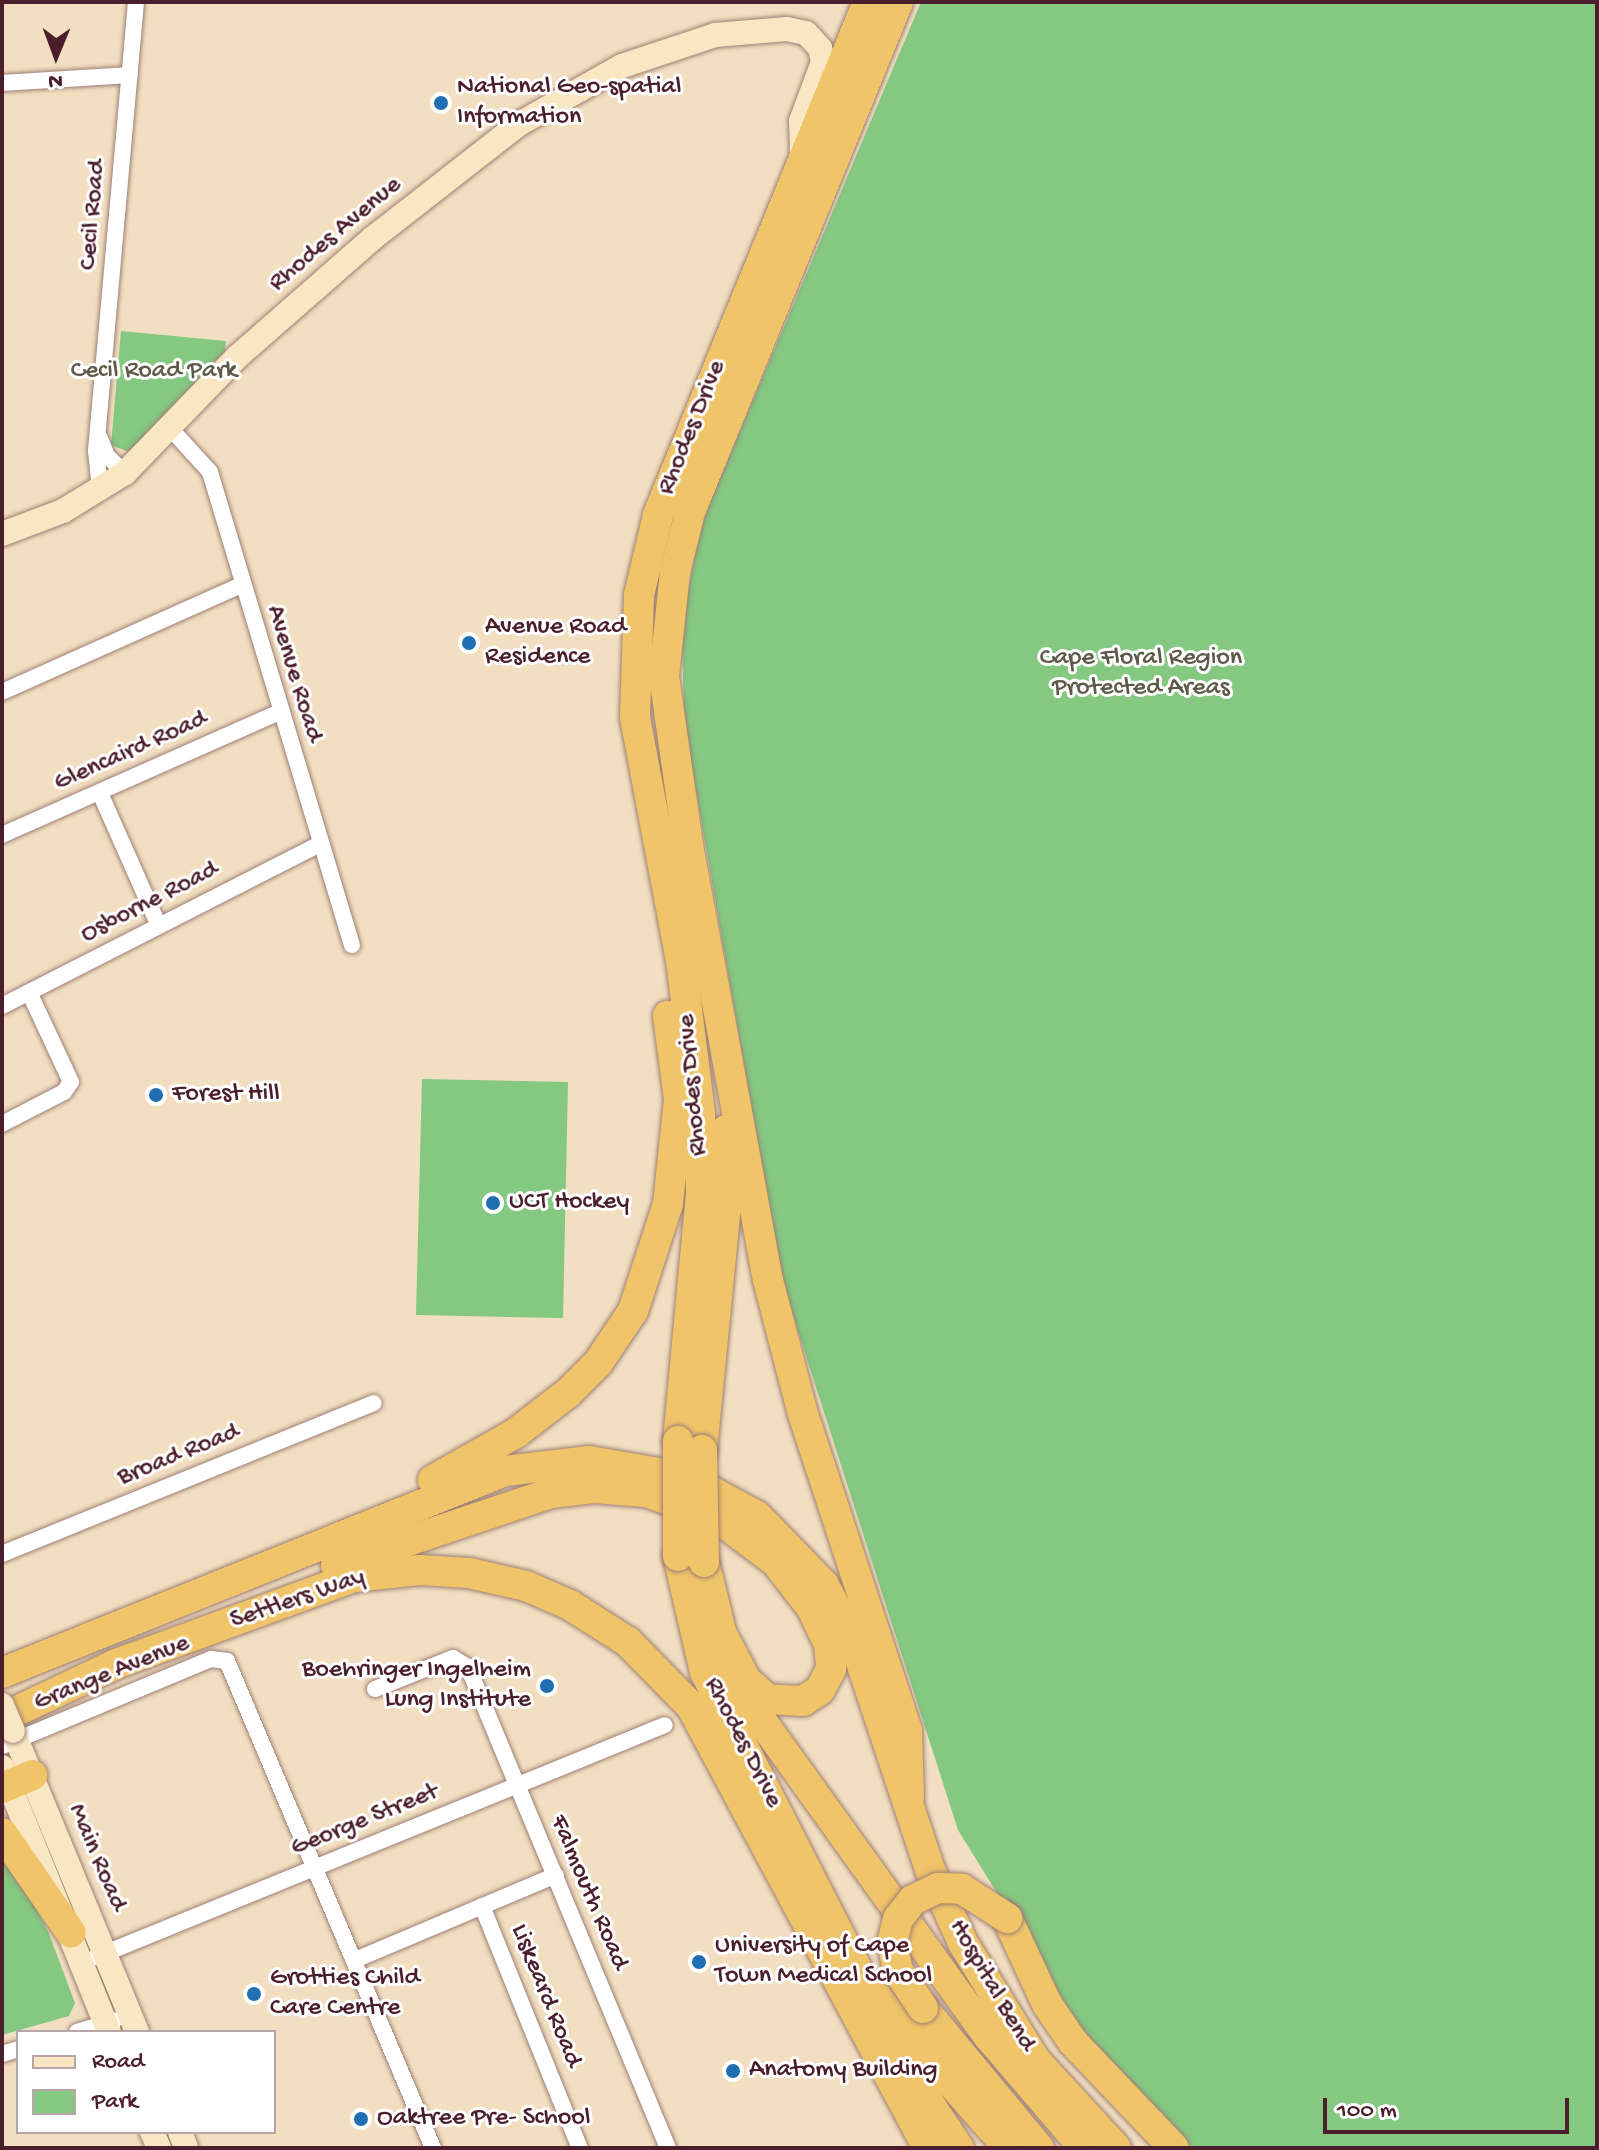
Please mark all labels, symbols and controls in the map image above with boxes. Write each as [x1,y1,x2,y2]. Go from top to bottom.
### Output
north arrow [16,16,96,96]
text: N [48,67,63,93]
place label: National Geo-spatial Information [457,72,682,134]
marker: National Geo-spatial Information [432,94,450,112]
street label: Cecil Road [74,159,114,271]
street label: Rhodes Avenue [263,170,409,300]
park label: Cecil Road Park [71,356,237,388]
street label: Rhodes Drive [652,356,734,500]
street label: Avenue Road [257,602,329,746]
place label: Avenue Road Residence [485,612,626,674]
marker: Avenue Road Residence [460,634,478,652]
park label: Cape Floral Region Protected Areas [1040,643,1242,704]
street label: Glencaird Road [50,704,212,800]
street label: Osborne Road [76,855,224,951]
street label: Rhodes Drive [672,1013,716,1157]
place label: Forest Hill [172,1079,280,1111]
marker: Forest Hill [147,1086,165,1104]
place label: UCT Hockey [509,1187,629,1219]
marker: UCT Hockey [484,1194,502,1212]
street label: Broad Road [114,1417,244,1495]
street label: Settlers Way [227,1562,369,1638]
street label: Grange Avenue [30,1629,194,1719]
place label: Boehringer Ingelheim Lung Institute [302,1655,531,1716]
street label: Rhodes Drive [696,1673,788,1813]
marker: Boehringer Ingelheim Lung Institute [538,1677,556,1695]
street label: George Street [287,1777,443,1865]
street label: Main Road [59,1800,133,1916]
street label: Falmouth Road [541,1811,635,1975]
street label: Hospital Bend [941,1914,1041,2058]
street label: Liskeard Road [502,1920,588,2072]
place label: University of Cape Town Medical School [715,1931,932,1992]
marker: University of Cape Town Medical School [690,1953,708,1971]
place label: Grotties Child Care Centre [270,1963,420,2024]
marker: Grotties Child Care Centre [245,1985,263,2003]
legend [16,2030,276,2134]
text: Road [92,2048,144,2077]
place label: Anatomy Building [749,2055,938,2087]
marker: Anatomy Building [724,2062,742,2080]
scale bar [1327,2082,1573,2132]
text: Park [92,2088,138,2117]
text: 100 m [1337,2097,1397,2126]
place label: Oaktree Pre- School [377,2103,590,2135]
marker: Oaktree Pre- School [352,2110,370,2128]

